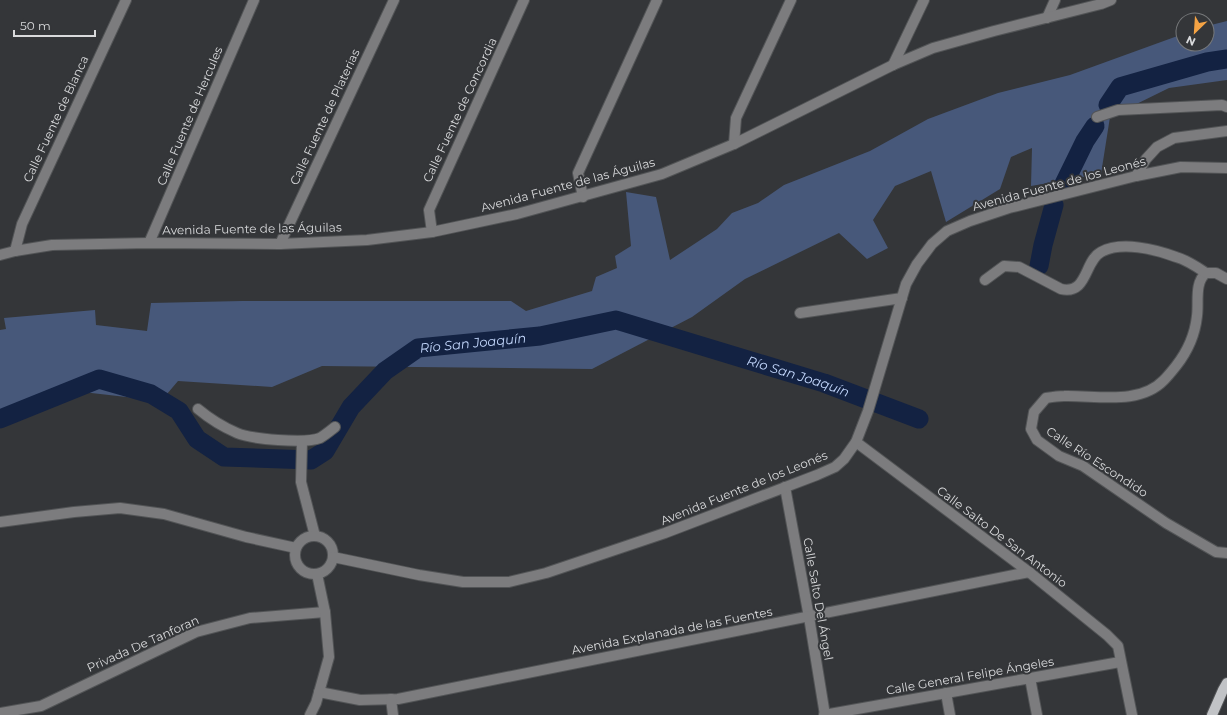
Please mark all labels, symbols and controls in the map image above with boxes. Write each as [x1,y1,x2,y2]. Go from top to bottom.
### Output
scale bar [14,12,95,38]
north arrow [1175,12,1215,52]
text: 50 m [20,18,51,33]
text: N [1184,33,1198,49]
street label: Calle Fuente de Concordia [419,35,500,184]
street label: Calle Fuente de Hercules [153,44,226,188]
street label: Calle Fuente de Platerias [286,46,363,187]
street label: Calle Fuente de Blanca [20,53,92,185]
street label: Avenida Fuente de los Leonés [971,153,1147,214]
street label: Avenida Fuente de las Águilas [479,154,657,215]
street label: Avenida Fuente de las Águilas [162,219,342,238]
water label: Río San Joaquín [419,329,527,356]
water label: Río San Joaquín [745,352,852,400]
street label: Calle Río Escondido [1044,423,1151,500]
street label: Avenida Fuente de los Leonés [658,447,830,528]
street label: Calle Salto De San Antonio [934,483,1070,590]
street label: Calle Salto Del Ángel [800,536,837,661]
street label: Avenida Explanada de las Fuentes [570,604,774,657]
street label: Privada De Tanforan [84,612,201,675]
street label: Calle General Felipe Ángeles [885,653,1055,698]

